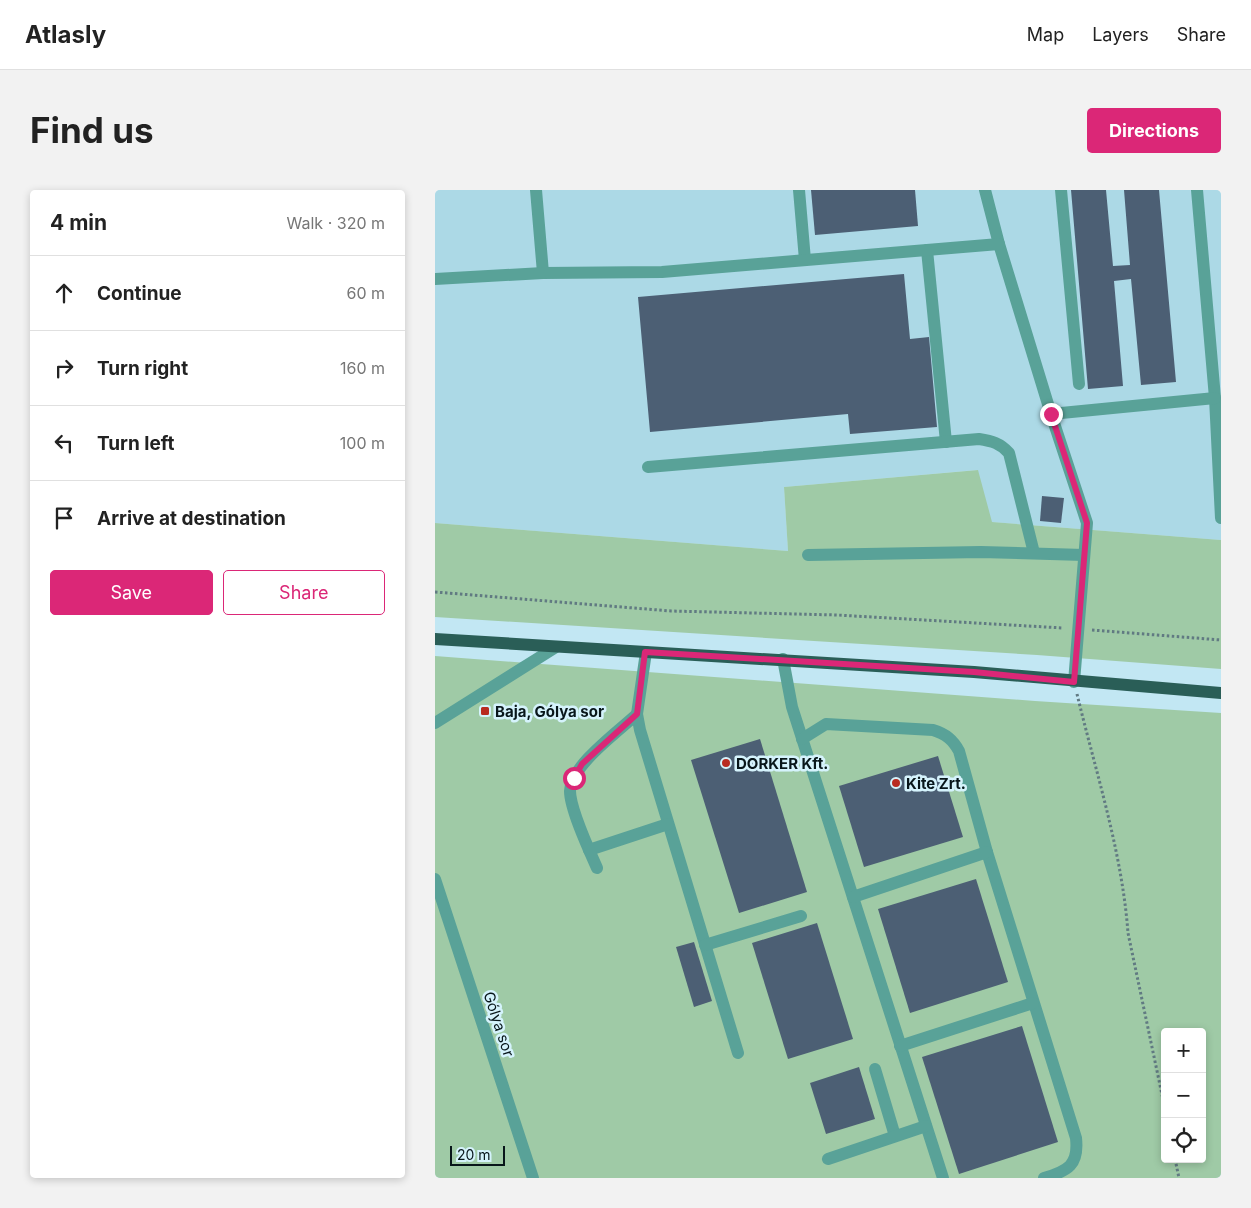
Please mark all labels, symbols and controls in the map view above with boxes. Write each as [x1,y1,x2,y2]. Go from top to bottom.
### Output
text: Atlasly [25,20,106,49]
text: Map [1027,24,1064,45]
text: Layers [1092,24,1149,45]
text: Share [1177,24,1226,45]
button: Directions [1087,108,1221,153]
text: Find us [30,109,154,151]
text: 4 min [50,210,107,235]
text: Walk · 320 m [287,213,385,233]
icon: ahead [50,279,78,307]
text: Continue [97,282,182,305]
text: 60 m [346,283,385,303]
icon: right [50,354,78,382]
text: Turn right [97,357,188,380]
text: 160 m [340,358,385,378]
route end [1040,403,1063,426]
icon: left [50,429,78,457]
text: Turn left [97,432,175,455]
text: 100 m [340,433,385,453]
icon: arrive [50,504,78,532]
text: Arrive at destination [97,507,286,530]
button: Save [50,570,213,615]
button: Share [223,570,385,615]
place label: Baja, Gólya sor [495,702,604,721]
marker: Baja, Gólya sor [479,705,491,717]
place label: DORKER Kft. [736,754,828,773]
marker: DORKER Kft. [720,757,732,769]
route start [563,767,586,790]
place label: Kite Zrt. [906,774,966,793]
marker: Kite Zrt. [890,777,902,789]
street label: Gólya sor [480,989,519,1059]
map controls [1161,1028,1206,1163]
button: + [1161,1028,1206,1073]
button: − [1161,1073,1206,1118]
button: locate [1161,1118,1206,1163]
scale bar [450,1143,505,1166]
text: 20 m [457,1146,491,1163]

